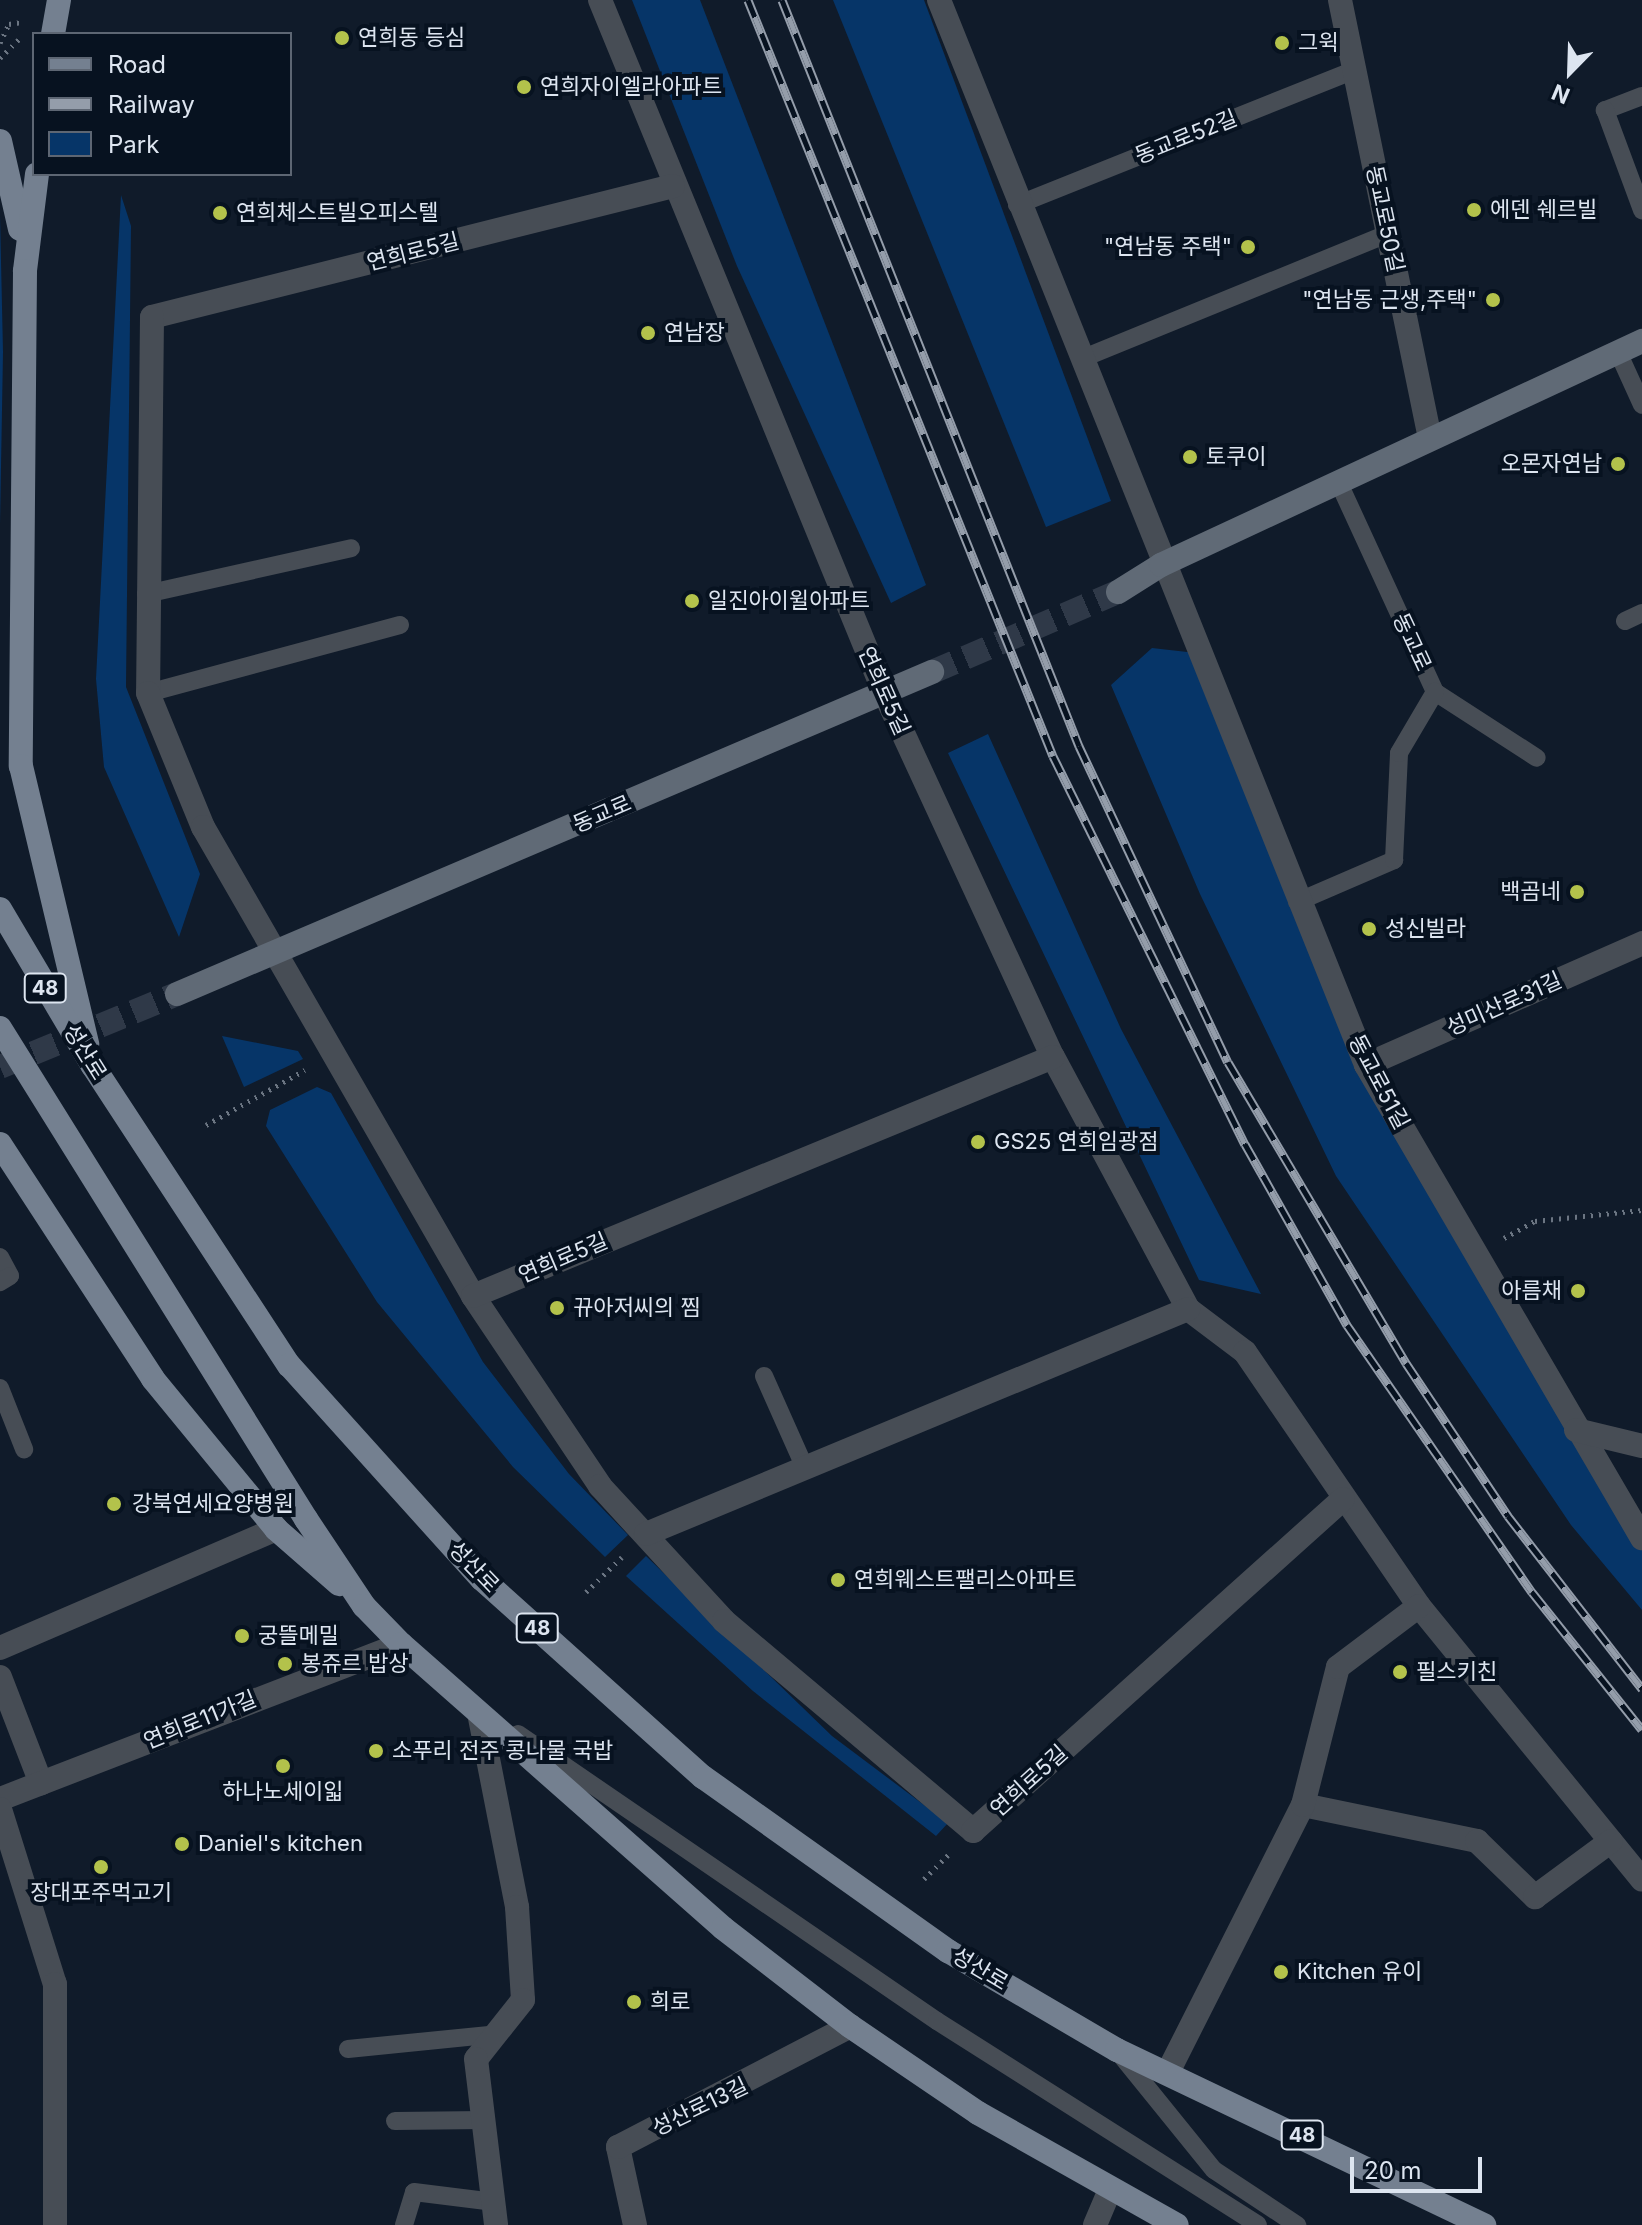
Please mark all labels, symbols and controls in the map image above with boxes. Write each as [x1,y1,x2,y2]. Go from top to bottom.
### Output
place label: 연희동 등심 [358,25,465,51]
marker: 연희동 등심 [333,29,351,47]
place label: 그윅 [1298,30,1338,56]
legend [32,32,292,176]
north arrow [1530,32,1610,112]
marker: 그윅 [1273,34,1291,52]
text: Road [108,50,166,79]
place label: 연희자이엘라아파트 [540,74,722,100]
marker: 연희자이엘라아파트 [515,78,533,96]
text: N [1548,79,1573,109]
text: Railway [108,90,195,119]
street label: 동교로52길 [1131,105,1241,169]
text: Park [108,130,159,159]
street label: 동교로50길 [1361,163,1409,275]
place label: 에덴 쉐르빌 [1490,197,1597,223]
place label: 연희체스트빌오피스텔 [236,200,438,226]
marker: 에덴 쉐르빌 [1465,201,1483,219]
marker: 연희체스트빌오피스텔 [211,204,229,222]
street label: 연희로5길 [364,228,462,276]
place label: "연남동 주택" [1104,234,1232,260]
marker: "연남동 주택" [1239,238,1257,256]
place label: "연남동 근생,주택" [1302,287,1477,313]
marker: "연남동 근생,주택" [1484,291,1502,309]
place label: 연남장 [664,320,725,346]
marker: 연남장 [639,324,657,342]
place label: 토쿠이 [1206,444,1267,470]
marker: 토쿠이 [1181,448,1199,466]
place label: 오몬자연남 [1501,451,1602,477]
marker: 오몬자연남 [1609,455,1627,473]
place label: 일진아이윌아파트 [708,588,870,614]
marker: 일진아이윌아파트 [683,592,701,610]
street label: 동교로 [1387,609,1437,675]
street label: 연희로5길 [853,643,915,739]
street label: 동교로 [569,790,635,838]
place label: 백곰네 [1500,879,1561,905]
marker: 백곰네 [1568,883,1586,901]
place label: 성신빌라 [1385,916,1466,942]
marker: 성신빌라 [1360,920,1378,938]
street label: 성미산로31길 [1442,967,1566,1041]
road number: 48 [23,972,67,1004]
street label: 성산로 [58,1019,112,1085]
street label: 동교로51길 [1343,1030,1415,1134]
place label: GS25 연희임광점 [994,1129,1159,1155]
marker: GS25 연희임광점 [969,1133,987,1151]
street label: 연희로5길 [514,1227,612,1289]
place label: 아름채 [1501,1278,1562,1304]
marker: 아름채 [1569,1282,1587,1300]
place label: 뀨아저씨의 찜 [573,1295,701,1321]
marker: 뀨아저씨의 찜 [548,1299,566,1317]
place label: 강북연세요양병원 [132,1491,294,1517]
marker: 강북연세요양병원 [103,1493,125,1515]
street label: 성산로 [443,1536,505,1598]
place label: 연희웨스트팰리스아파트 [854,1567,1077,1593]
marker: 연희웨스트팰리스아파트 [829,1571,847,1589]
road number: 48 [515,1612,559,1644]
place label: 궁뜰메밀 [258,1623,339,1649]
marker: 궁뜰메밀 [233,1627,251,1645]
place label: 봉쥬르 밥상 [301,1651,408,1677]
marker: 봉쥬르 밥상 [276,1655,294,1673]
place label: 필스키친 [1416,1659,1497,1685]
marker: 필스키친 [1391,1663,1409,1681]
street label: 연희로11가길 [140,1685,260,1755]
place label: 소푸리 전주 콩나물 국밥 [392,1738,613,1764]
street label: 연희로5길 [985,1740,1073,1822]
marker: 소푸리 전주 콩나물 국밥 [367,1742,385,1760]
marker: 하나노세이읿 [274,1757,292,1775]
place label: 하나노세이읿 [222,1779,344,1805]
place label: Daniel's kitchen [198,1831,363,1857]
marker: Daniel's kitchen [173,1835,191,1853]
marker: 장대포주먹고기 [92,1858,110,1876]
place label: 장대포주먹고기 [30,1880,172,1906]
street label: 성산로 [947,1942,1013,1996]
place label: Kitchen 유이 [1297,1959,1423,1985]
marker: Kitchen 유이 [1272,1963,1290,1981]
place label: 희로 [650,1989,690,2015]
marker: 희로 [625,1993,643,2011]
street label: 성산로13길 [648,2072,752,2142]
road number: 48 [1280,2119,1324,2151]
scale bar [1354,2141,1486,2191]
text: 20 m [1364,2156,1422,2185]

